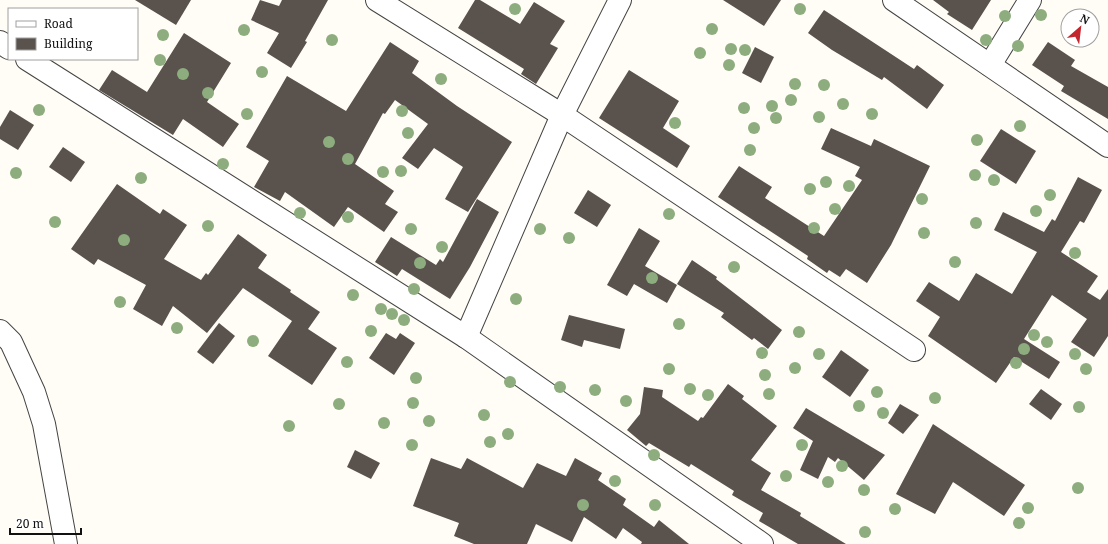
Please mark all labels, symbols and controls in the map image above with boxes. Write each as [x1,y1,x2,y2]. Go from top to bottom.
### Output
legend [8,8,138,60]
north arrow [1060,8,1100,48]
text: N [1078,10,1093,28]
text: Road [44,15,74,32]
text: Building [44,35,93,52]
scale bar [10,510,81,536]
text: 20 m [16,515,44,532]

